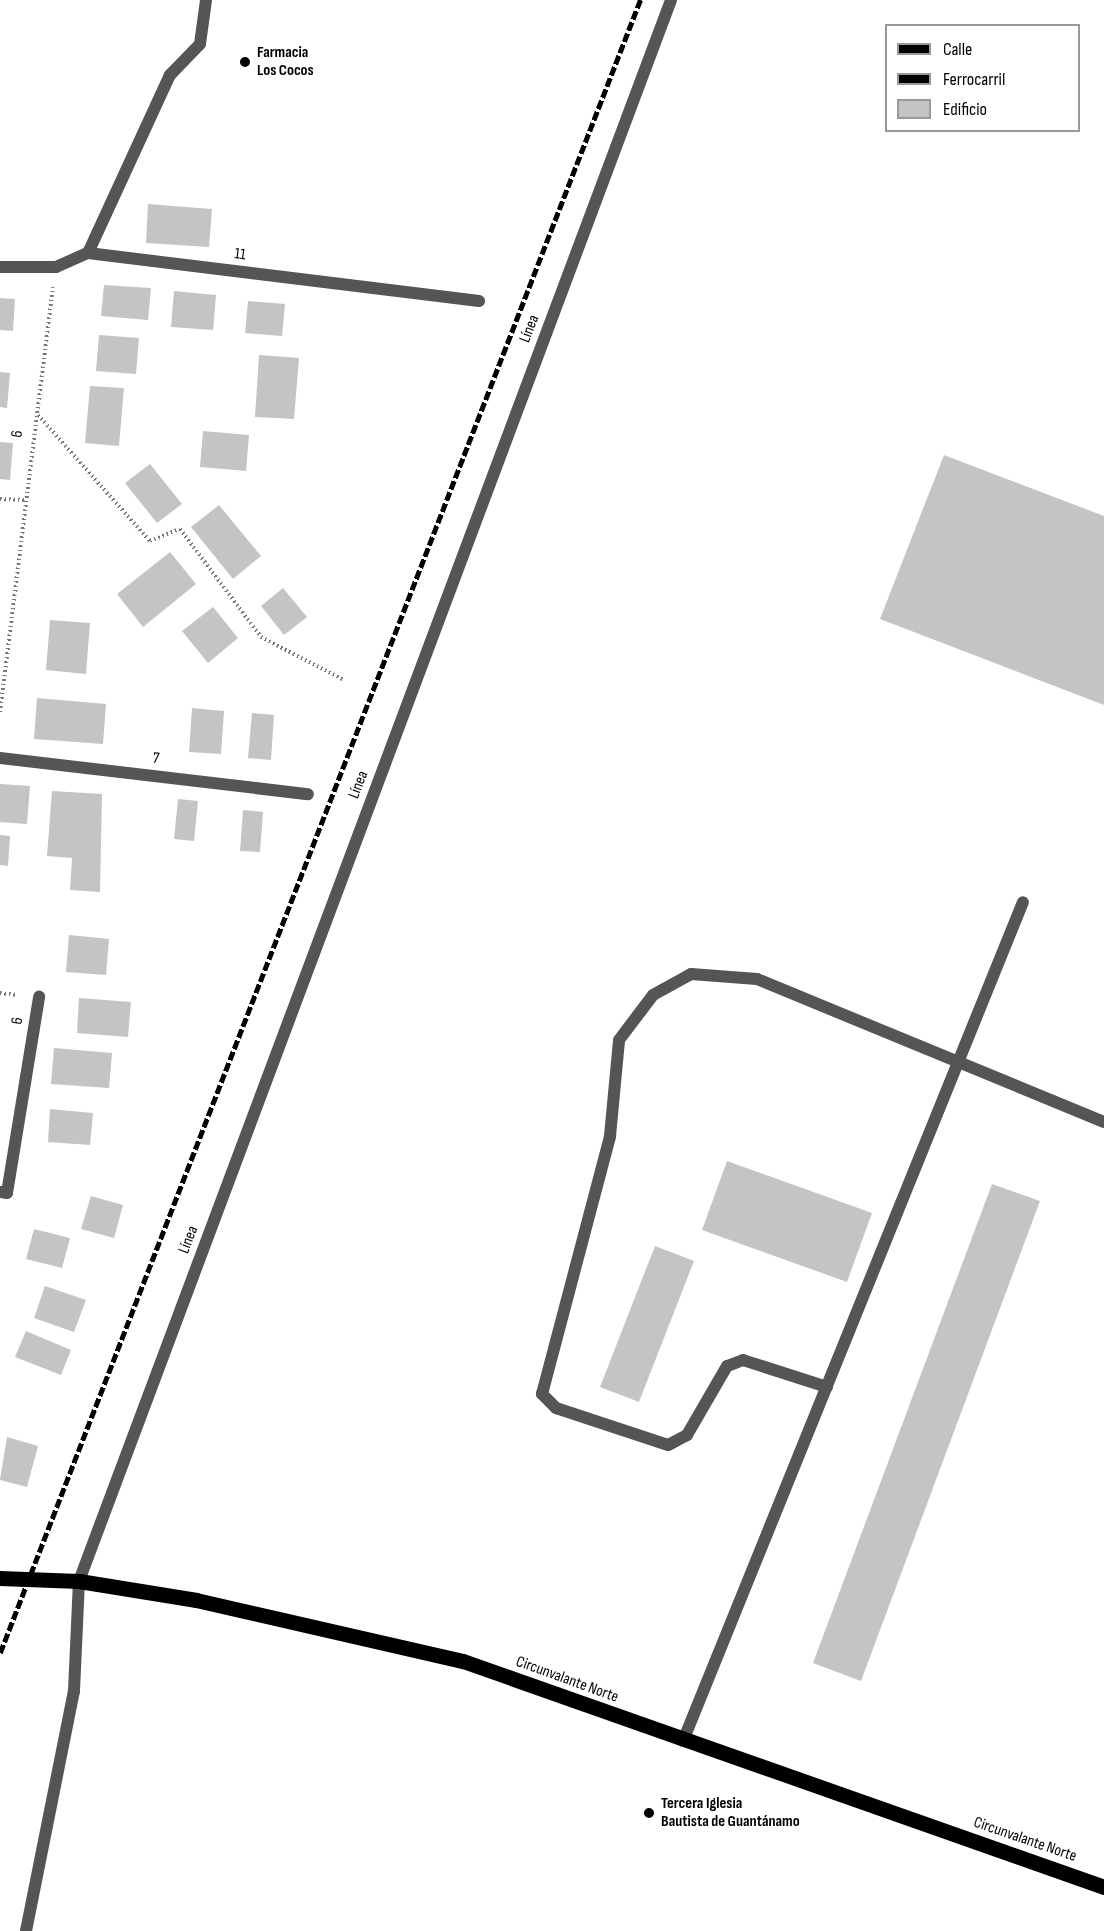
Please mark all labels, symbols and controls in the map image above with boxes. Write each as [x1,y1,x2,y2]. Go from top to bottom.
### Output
legend [885,24,1080,132]
text: Calle [943,39,972,60]
place label: Farmacia Los Cocos [257,43,314,81]
marker: Farmacia Los Cocos [238,55,252,69]
text: Ferrocarril [943,69,1005,90]
text: Edificio [943,99,987,120]
street label: 11 [233,245,247,265]
street label: Línea [516,312,544,346]
street label: 6 [8,429,28,439]
street label: 7 [152,749,160,769]
street label: Línea [345,768,373,802]
street label: 6 [8,1016,28,1026]
street label: Línea [175,1223,203,1257]
street label: Circunvalante Norte [513,1653,621,1707]
place label: Tercera Iglesia Bautista de Guantánamo [661,1794,800,1832]
marker: Tercera Iglesia Bautista de Guantánamo [642,1806,656,1820]
street label: Circunvalante Norte [971,1813,1079,1867]

